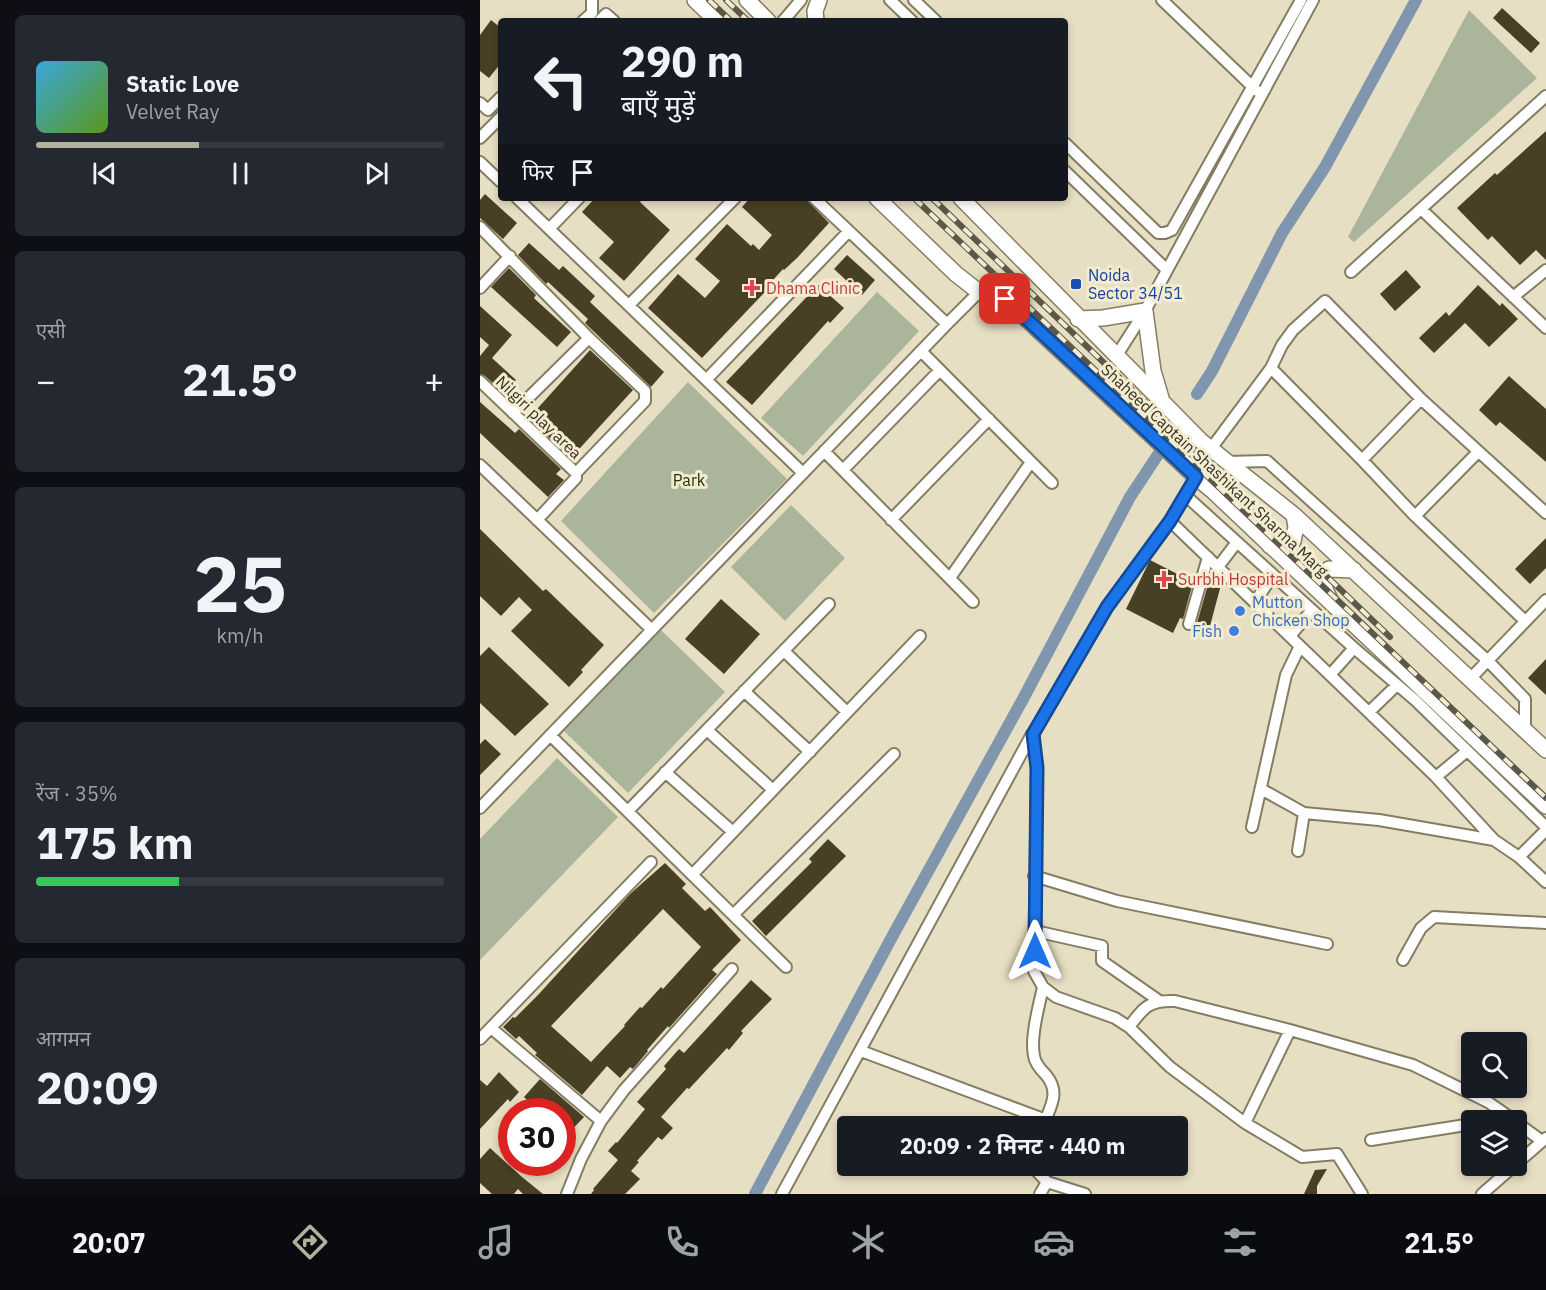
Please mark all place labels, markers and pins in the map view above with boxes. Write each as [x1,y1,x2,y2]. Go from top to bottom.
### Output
place label: Noida Sector 34/51 [1088,265,1183,303]
pin [979,273,1030,324]
marker: Noida Sector 34/51 [1069,277,1083,291]
place label: Dhama Clinic [766,278,860,298]
marker: Dhama Clinic [743,279,761,297]
place label: Surbhi Hospital [1178,569,1288,589]
marker: Surbhi Hospital [1155,570,1173,588]
place label: Mutton Chicken Shop [1252,592,1350,630]
marker: Mutton Chicken Shop [1233,604,1247,618]
place label: Fish [1192,621,1222,641]
marker: Fish [1227,624,1241,638]

